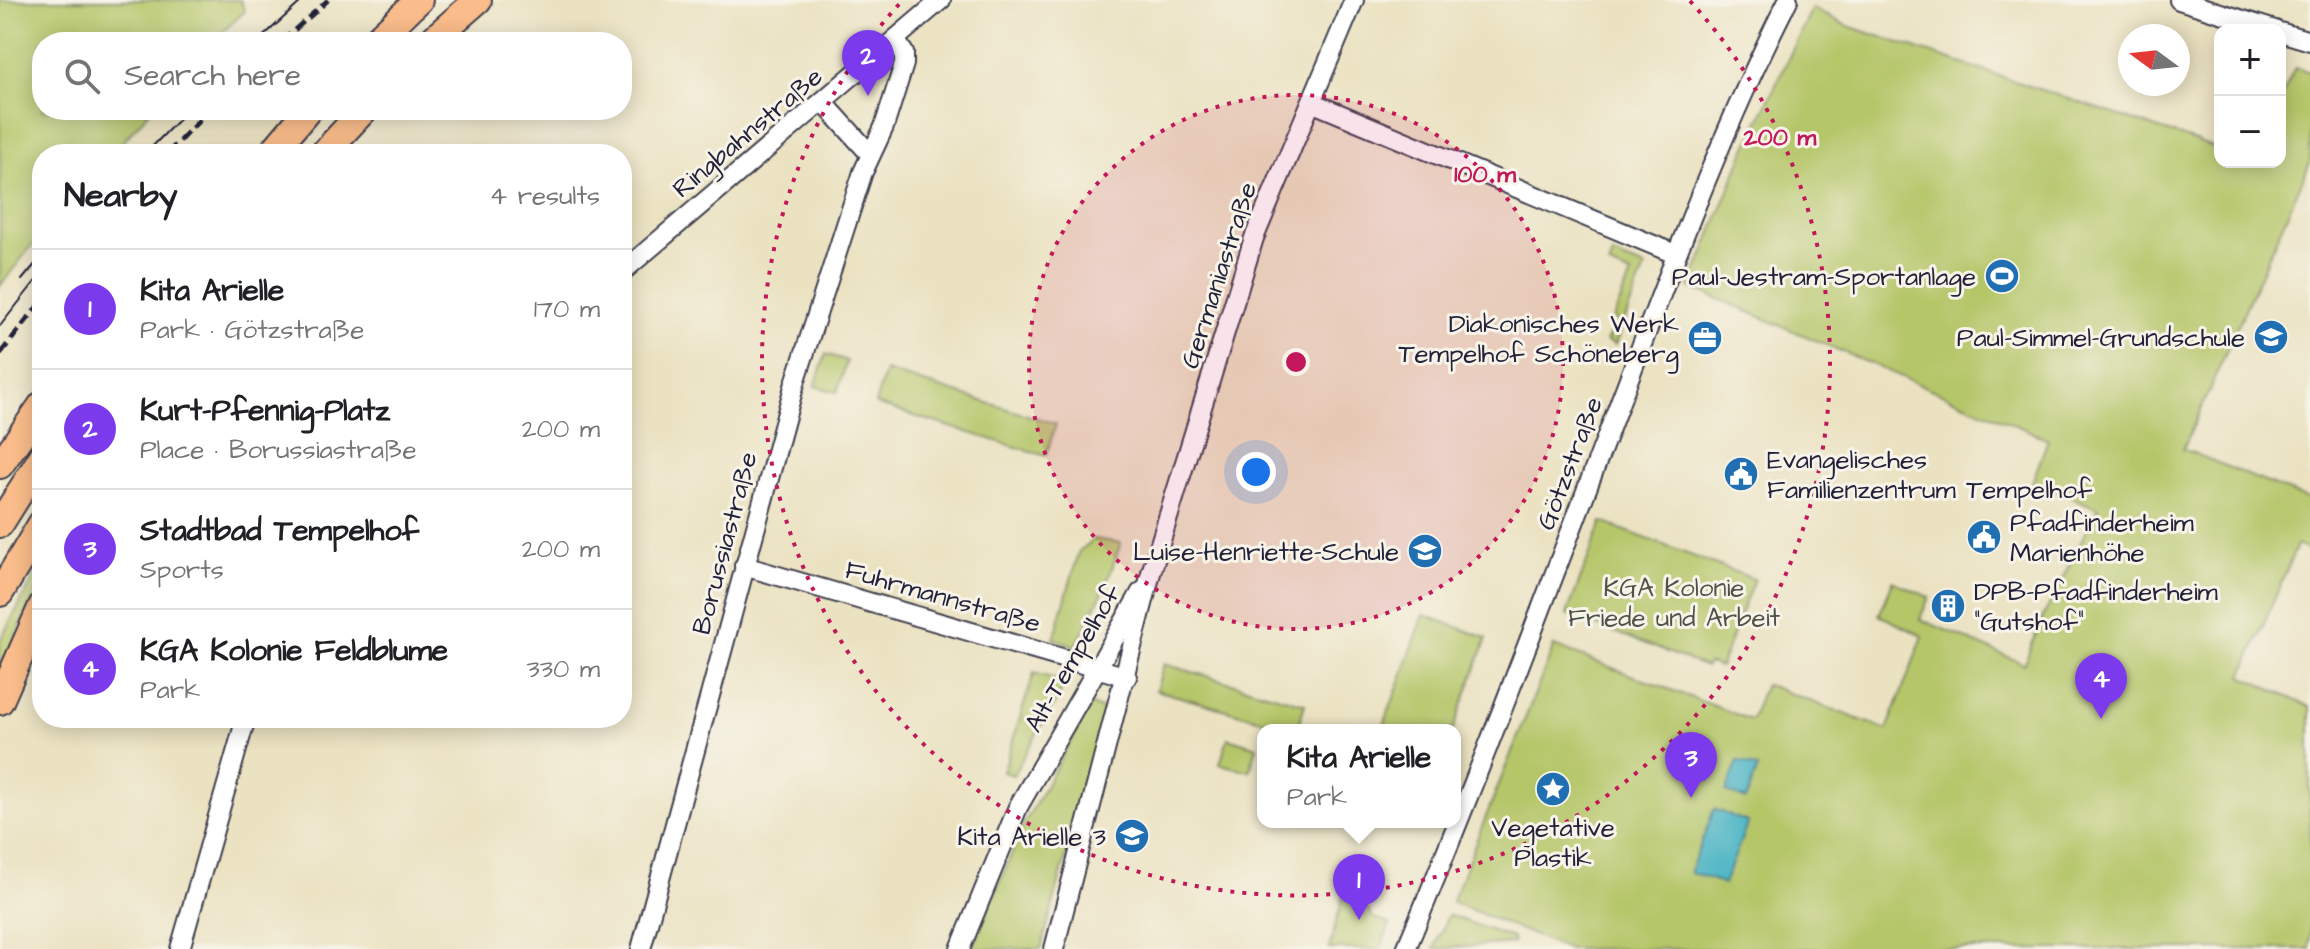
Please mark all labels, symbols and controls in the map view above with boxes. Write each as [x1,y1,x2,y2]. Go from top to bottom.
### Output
north arrow [2118,24,2190,96]
map controls [2214,24,2286,168]
button: + [2214,24,2286,96]
pin: 2 [842,30,894,96]
search box [32,32,632,120]
icon: search [60,54,104,98]
text: Search here [124,55,301,97]
street label: Ringbahnstraße [665,59,832,208]
button: − [2214,96,2286,168]
text: 200 m [1743,121,1816,155]
text: 100 m [1454,158,1516,192]
text: Nearby [64,172,178,220]
text: 4 results [490,178,600,214]
street label: Germaniastraße [1172,178,1266,373]
sports icon: Paul-Jestram-Sportanlage [1983,257,2021,295]
place label: Paul-Jestram-Sportanlage [1672,259,1976,297]
text: Kita Arielle [140,270,284,312]
text: 1 [88,291,92,327]
text: 170 m [534,291,600,327]
place label: Diakonisches Werk Tempelhof Schöneberg [1398,306,1679,374]
text: Park · Götzstraße [140,312,364,348]
school or university icon: Paul-Simmel-Grundschule [2252,318,2290,356]
office icon: Diakonisches Werk Tempelhof Schöneberg [1686,319,1724,357]
place label: Paul-Simmel-Grundschule [1957,320,2245,356]
centre of rings [1282,348,1310,376]
text: Kurt-Pfennig-Platz [140,390,390,432]
street label: Götzstraße [1528,392,1612,535]
text: 2 [83,411,97,447]
text: 200 m [522,411,600,447]
text: Place · Borussiastraße [140,432,417,468]
place label: Evangelisches Familienzentrum Tempelhof [1767,442,2093,508]
street label: Borussiastraße [683,448,767,639]
your location [1236,452,1276,492]
public building icon: Evangelisches Familienzentrum Tempelhof [1722,455,1760,493]
place label: Pfadfinderheim Marienhöhe [2010,505,2195,571]
text: Stadtbad Tempelhof [140,510,419,552]
public building icon: Pfadfinderheim Marienhöhe [1965,518,2003,556]
text: 3 [83,531,97,567]
text: 200 m [522,531,600,567]
school or university icon: Luise-Henriette-Schule [1406,532,1444,570]
place label: Luise-Henriette-Schule [1133,534,1399,570]
text: Sports [140,552,224,588]
street label: Fuhrmannstraße [841,552,1045,642]
park label: KGA Kolonie Friede und Arbeit [1568,570,1781,636]
place label: DPB-Pfadfinderheim "Gutshof" [1974,574,2219,640]
street label: Alt-Tempelhof [1016,577,1130,739]
building icon: DPB-Pfadfinderheim "Gutshof" [1929,587,1967,625]
text: KGA Kolonie Feldblume [140,630,448,672]
text: 4 [81,651,99,687]
text: 330 m [526,651,600,687]
pin: 4 [2075,653,2127,719]
text: Park [140,672,200,708]
popup [1257,724,1461,828]
pin: 3 [1665,732,1717,798]
text: Kita Arielle [1287,737,1431,779]
place icon: Vegetative Plastik [1534,770,1572,808]
text: Park [1287,779,1347,815]
place label: Vegetative Plastik [1491,810,1615,876]
school or university icon: Kita Arielle 3 [1113,817,1151,855]
place label: Kita Arielle 3 [957,819,1106,855]
pin: 1 [1333,854,1385,920]

